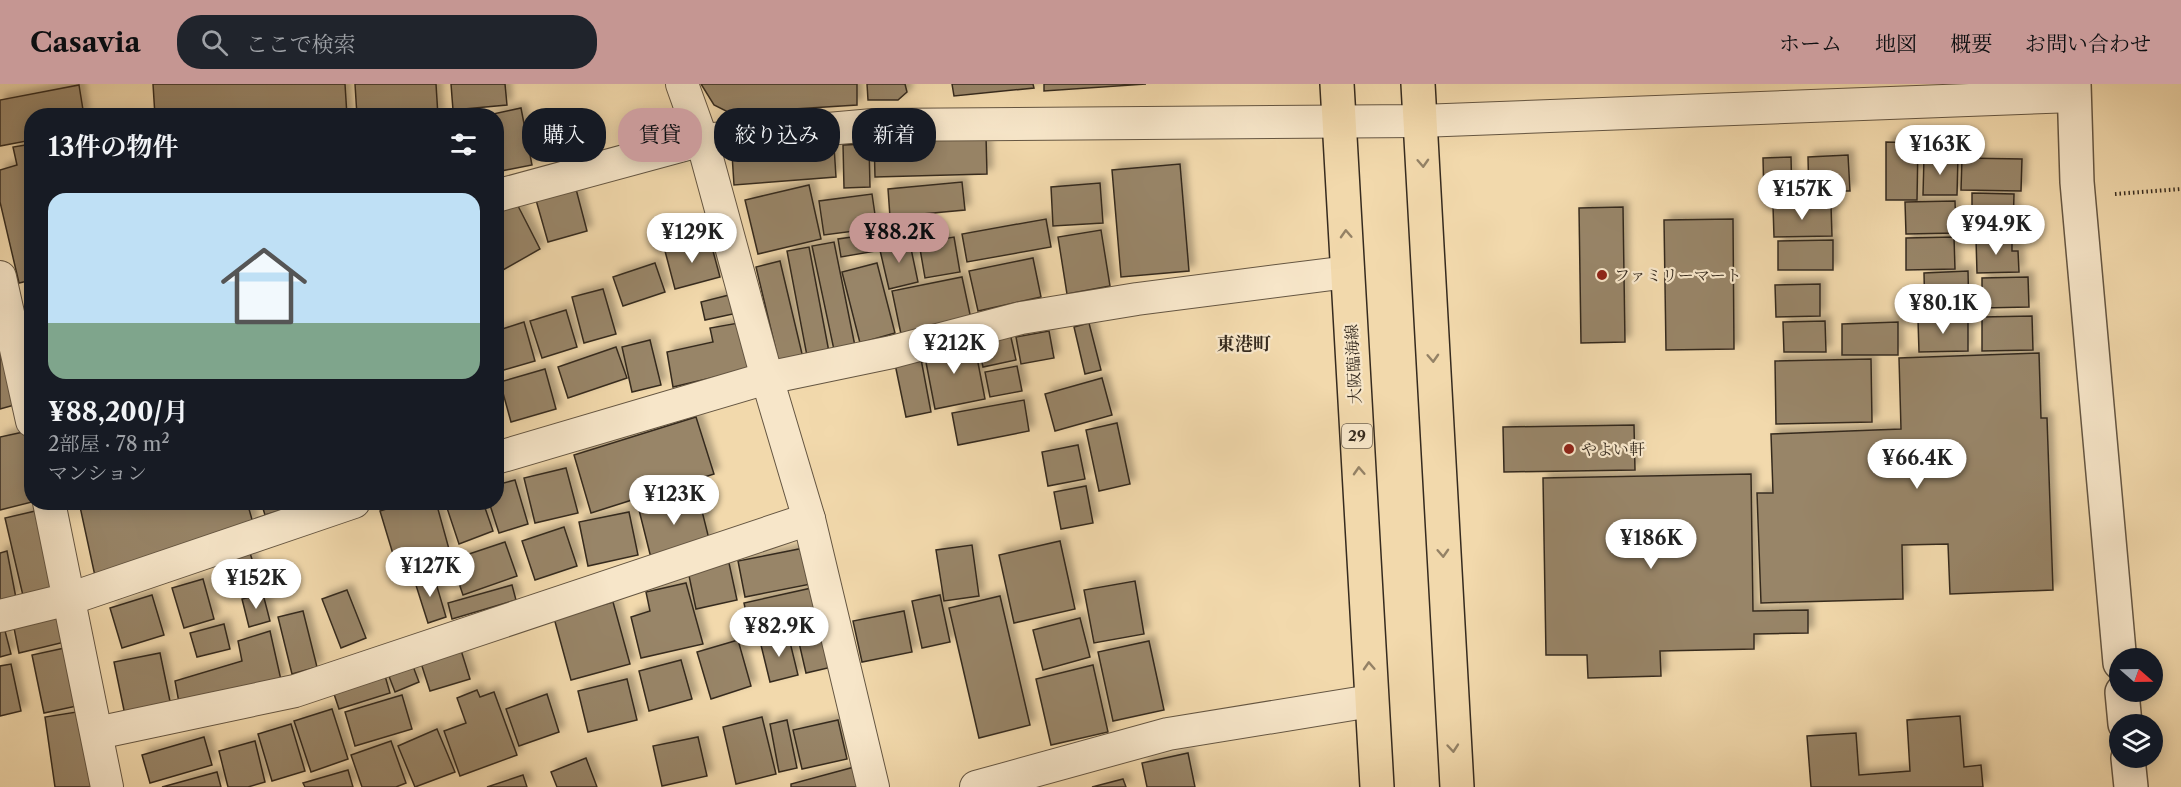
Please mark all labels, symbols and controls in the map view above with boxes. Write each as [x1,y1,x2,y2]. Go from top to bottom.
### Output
search box [177,15,597,69]
text: Casavia [30,25,141,59]
icon: search [198,26,231,59]
text: ここで検索 [246,31,356,58]
text: ホーム [1779,31,1842,56]
text: 地図 [1875,31,1917,56]
text: 概要 [1950,31,1992,56]
text: お問い合わせ [2025,31,2151,56]
chip: 購入 [522,108,606,162]
chip: 賃貸 [618,108,702,162]
chip: 絞り込み [714,108,840,162]
chip: 新着 [852,108,936,162]
pin: ¥163K [1898,125,1982,176]
icon: filters [447,128,480,161]
text: 13件の物件 [48,131,178,163]
text: ¥163K [1909,132,1971,156]
one-way arrow [1416,159,1429,168]
pin: ¥157K [1760,170,1844,221]
text: ¥157K [1772,177,1832,201]
pin: ¥94.9K [1947,205,2045,256]
text: ¥94.9K [1961,212,2031,236]
pin: ¥129K [650,213,734,264]
pin: ¥88.2K [850,213,948,264]
text: ¥129K [661,220,723,244]
text: ¥88.2K [863,220,935,244]
one-way arrow [1339,230,1352,239]
icon: home [210,232,318,340]
place label: ファミリーマート [1614,265,1742,285]
marker: ファミリーマート [1595,268,1609,282]
pin: ¥80.1K [1894,284,1992,335]
text: ¥80.1K [1908,291,1978,315]
pin: ¥212K [912,324,996,375]
street label: 大阪臨海線 [1341,324,1365,404]
text: ¥212K [923,331,985,355]
district label: 東港町 [1217,333,1271,355]
one-way arrow [1426,354,1439,363]
text: ¥88,200/月 [48,396,189,428]
road number: 29 [1342,424,1372,448]
text: 2部屋 · 78 m² [48,432,170,456]
place label: やよい軒 [1581,439,1645,459]
pin: ¥66.4K [1868,439,1966,490]
marker: やよい軒 [1562,442,1576,456]
text: ¥66.4K [1882,446,1952,470]
text: マンション [48,461,147,485]
one-way arrow [1352,467,1365,476]
pin: ¥123K [632,475,716,526]
text: ¥123K [643,482,705,506]
pin: ¥186K [1609,519,1693,570]
text: ¥186K [1620,526,1682,550]
pin: ¥127K [388,547,472,598]
one-way arrow [1436,548,1449,557]
text: ¥127K [400,554,460,578]
pin: ¥152K [214,559,298,610]
text: ¥152K [225,566,287,590]
pin: ¥82.9K [730,607,828,658]
text: ¥82.9K [744,614,814,638]
north arrow [2109,648,2163,702]
map controls [2109,648,2163,768]
one-way arrow [1363,661,1376,670]
button: layers [2109,714,2163,768]
one-way arrow [1447,743,1460,752]

